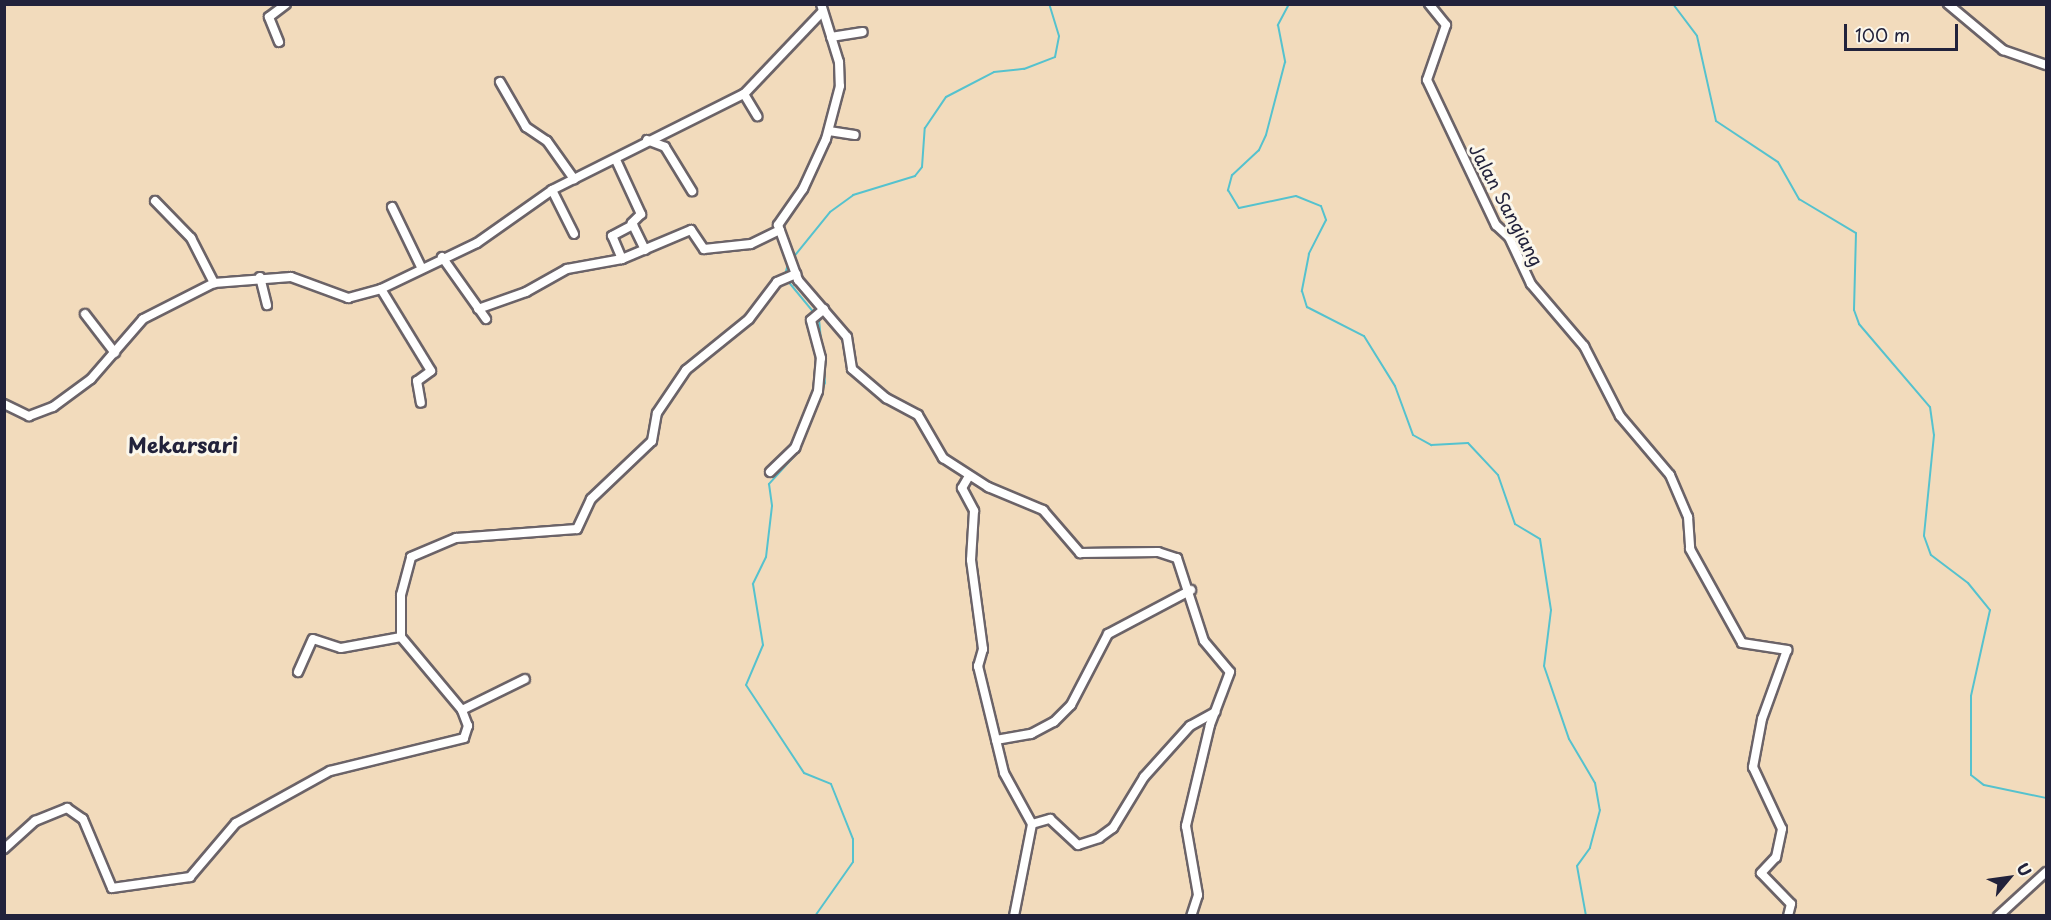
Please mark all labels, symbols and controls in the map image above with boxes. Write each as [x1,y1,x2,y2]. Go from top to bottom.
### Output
scale bar [1847,12,1961,50]
text: 100 m [1855,21,1910,48]
street label: Jalan Sangiang [1464,140,1548,270]
district label: Mekarsari [128,431,238,457]
north arrow [1979,848,2039,908]
text: U [2011,858,2038,880]

